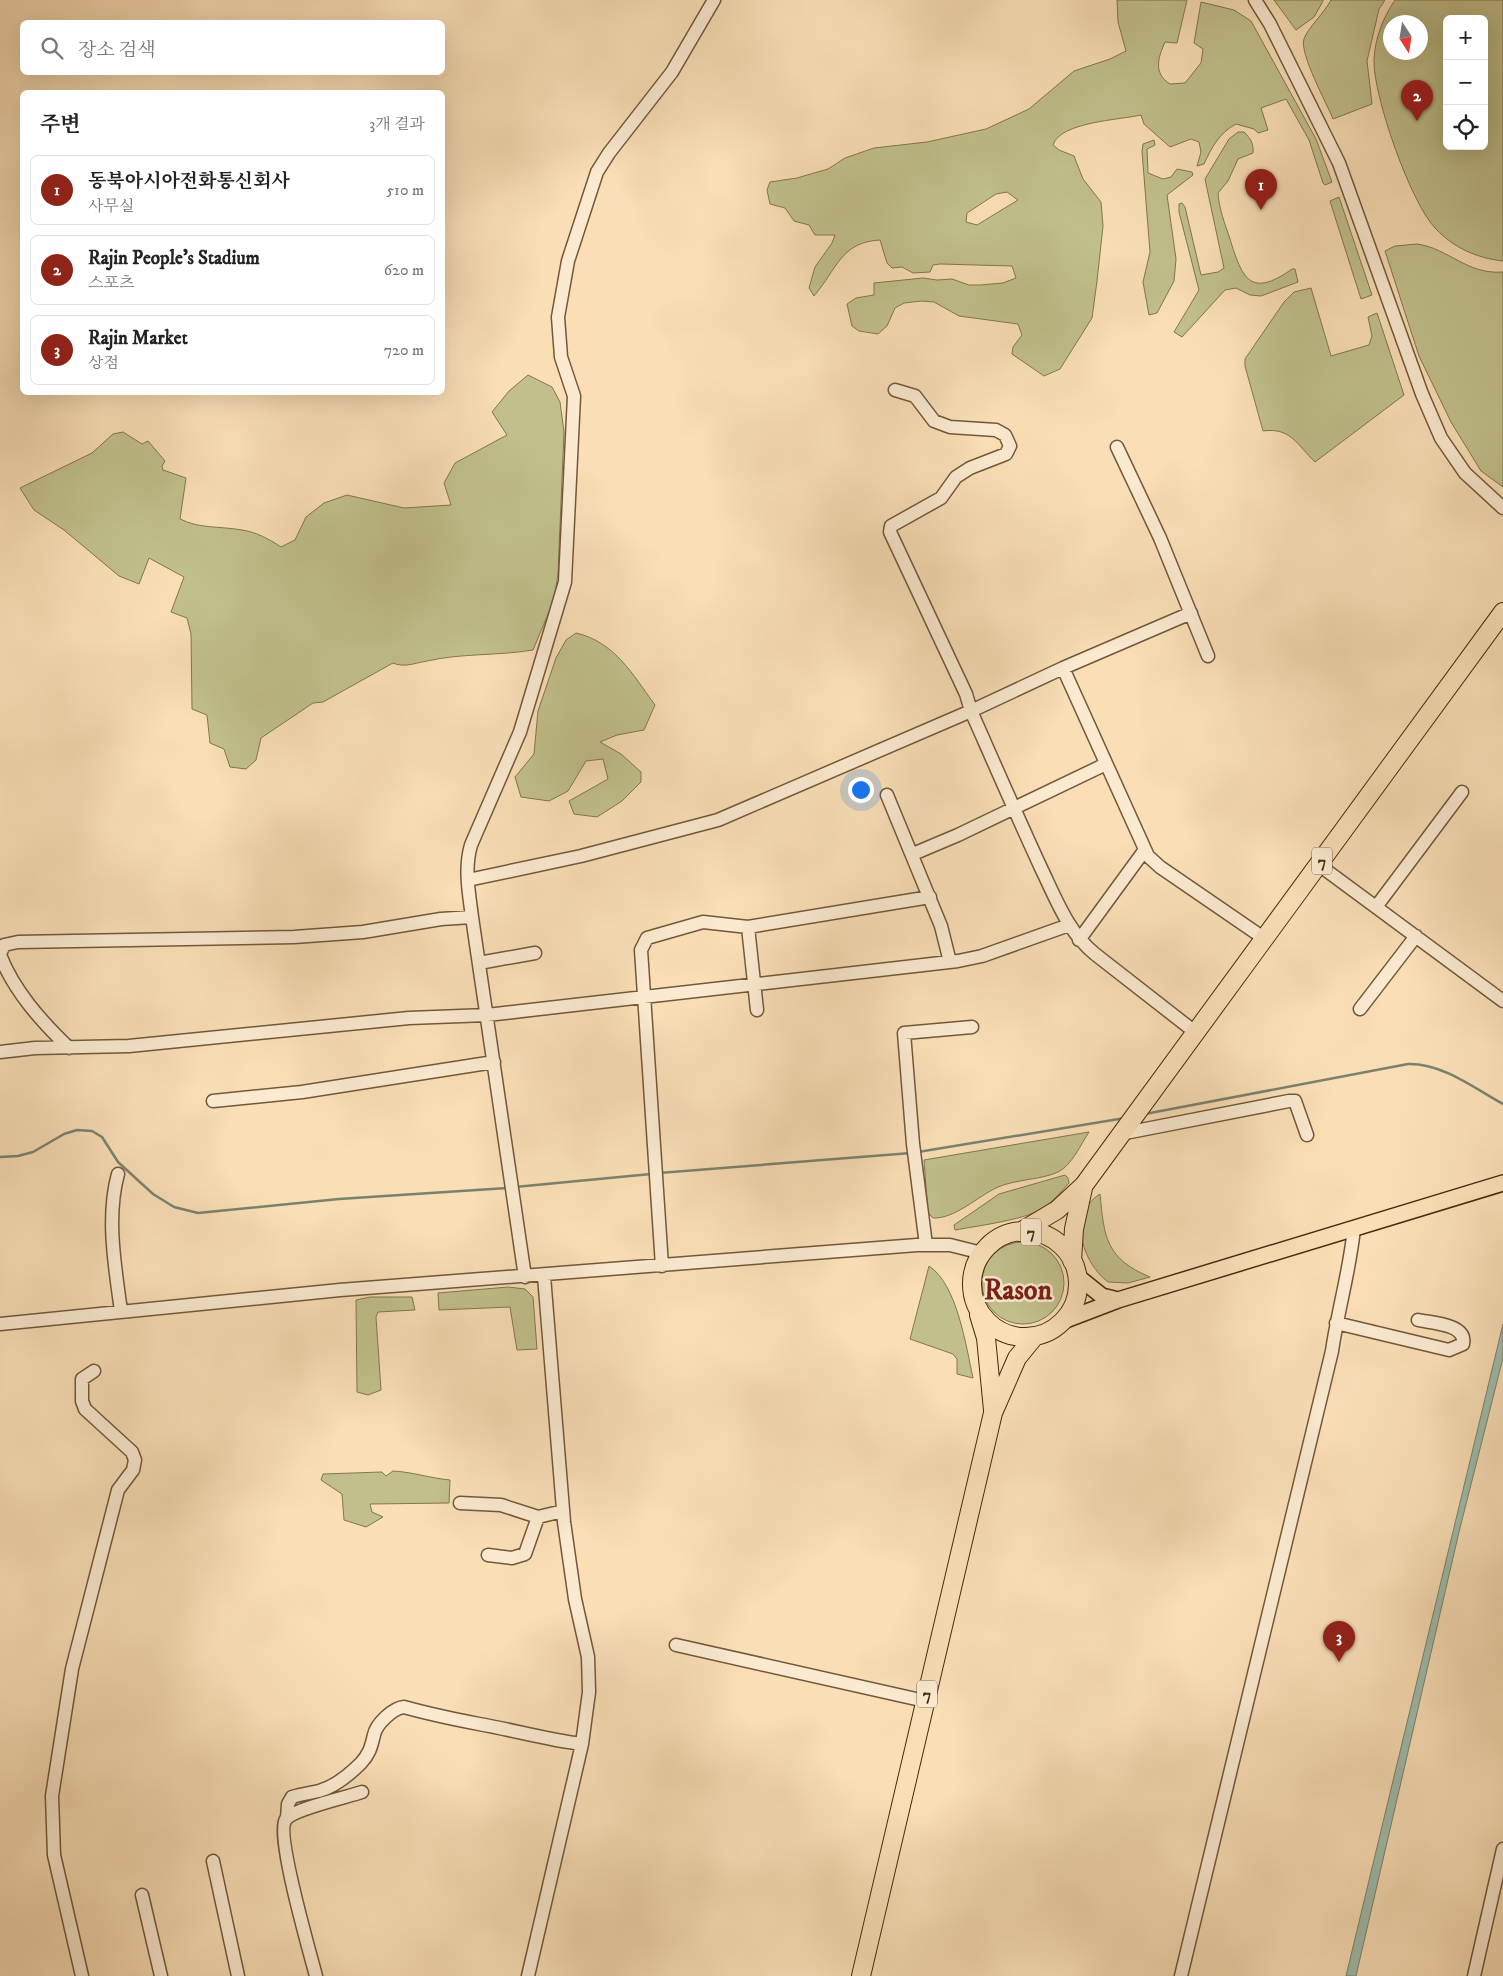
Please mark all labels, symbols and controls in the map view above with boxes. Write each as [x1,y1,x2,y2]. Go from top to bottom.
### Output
north arrow [1383,15,1428,60]
map controls [1443,15,1488,150]
button: + [1443,15,1488,60]
search box [20,20,445,75]
icon: search [38,34,66,62]
text: 장소 검색 [78,39,156,62]
button: − [1443,60,1488,105]
pin: 2 [1401,80,1433,121]
button: locate [1443,105,1488,150]
text: 주변 [40,112,81,138]
text: 3개 결과 [369,114,425,134]
pin: 1 [1245,169,1277,210]
text: 동북아시아전화통신회사 [88,170,290,193]
text: 1 [54,180,60,200]
text: 510 m [386,180,424,200]
text: 사무실 [88,196,134,216]
text: Rajin People's Stadium [88,247,260,270]
text: 2 [53,260,61,280]
text: 620 m [384,260,424,280]
text: 스포츠 [88,273,134,293]
text: Rajin Market [88,327,188,350]
text: 3 [54,340,60,360]
text: 720 m [384,340,424,360]
text: 상점 [88,353,119,373]
your location [848,777,874,803]
road number: 7 [1312,848,1332,874]
road number: 7 [1021,1218,1041,1246]
district label: Rason [984,1273,1052,1308]
pin: 3 [1323,1621,1355,1662]
road number: 7 [917,1680,937,1708]

